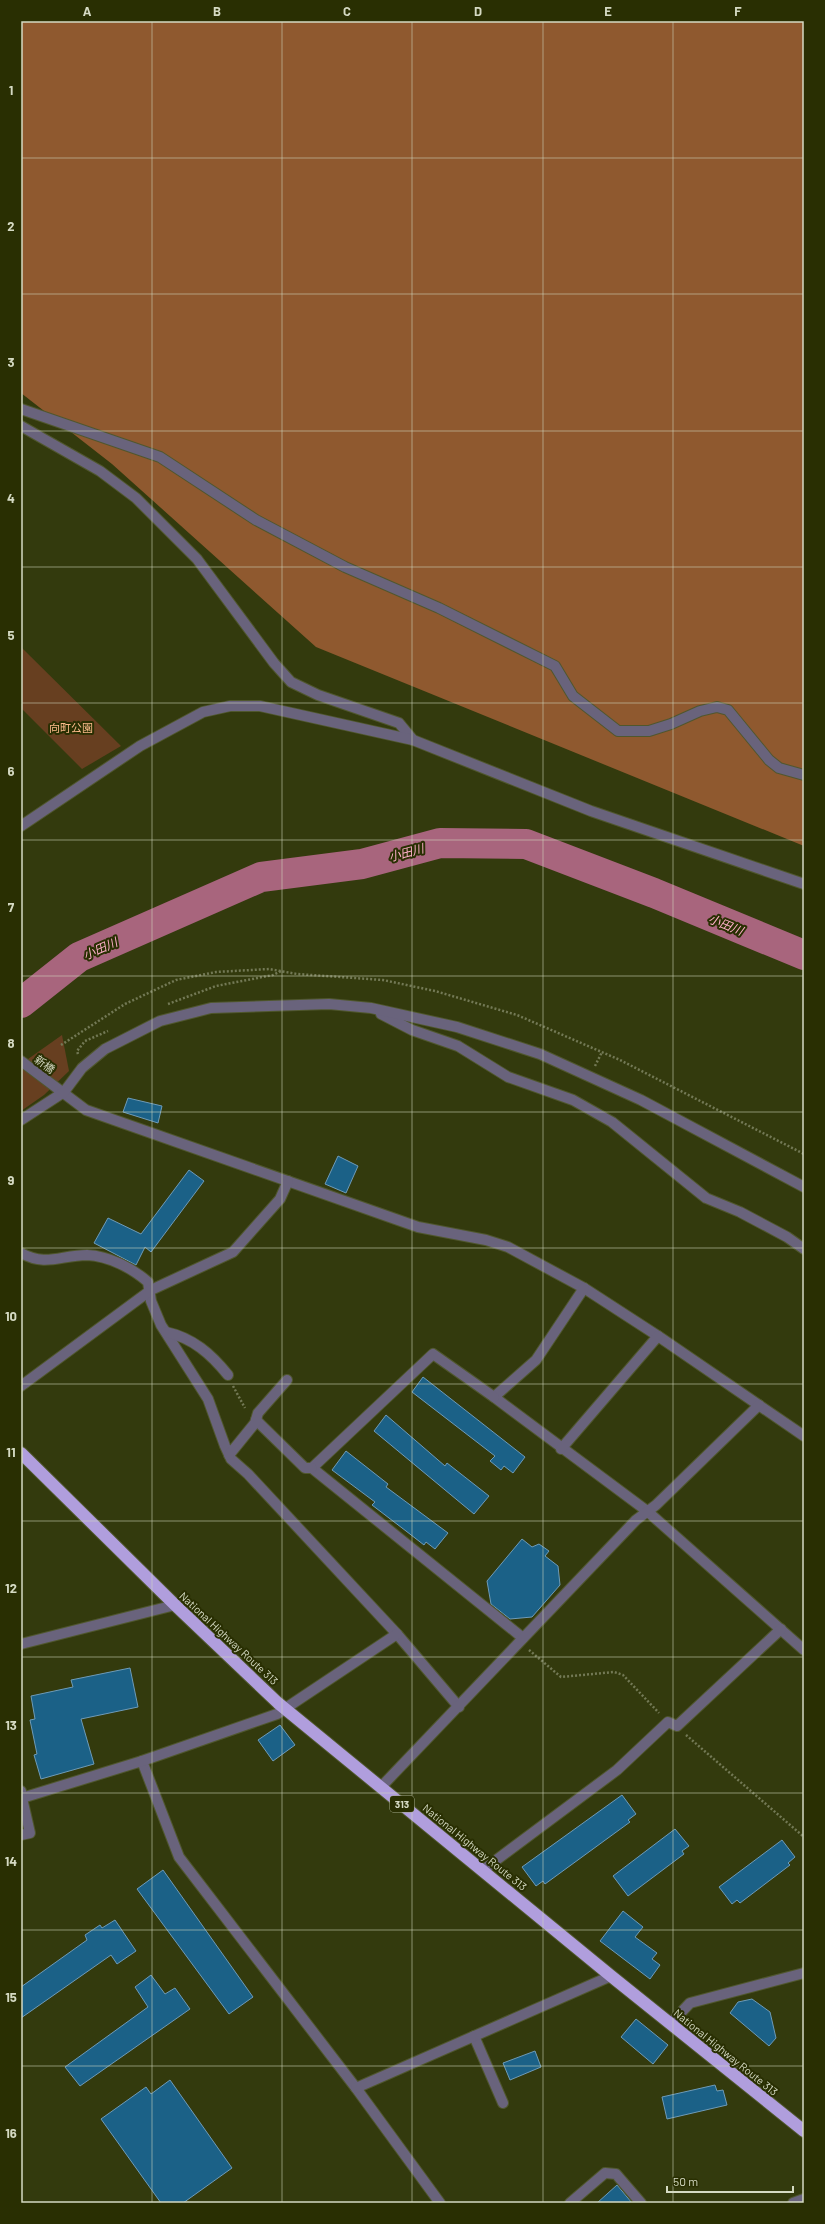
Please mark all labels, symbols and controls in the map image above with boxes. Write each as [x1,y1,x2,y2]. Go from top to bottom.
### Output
text: A [83,3,92,19]
text: B [213,3,221,19]
text: C [343,3,351,19]
text: D [474,3,482,19]
text: E [604,3,612,19]
text: F [734,3,742,19]
text: 1 [9,82,13,98]
text: 2 [7,218,15,234]
text: 3 [7,354,15,370]
text: 4 [7,490,15,506]
text: 5 [7,627,15,643]
park label: 向町公園 [49,721,93,734]
text: 6 [8,763,15,779]
water label: 小田川 [387,840,427,863]
text: 7 [8,899,15,915]
water label: 小田川 [707,911,747,938]
water label: 小田川 [81,933,121,962]
text: 8 [7,1035,15,1051]
street label: 新橋 [32,1052,58,1076]
text: 9 [8,1172,15,1188]
text: 10 [5,1308,17,1324]
text: 11 [6,1444,16,1460]
text: 12 [5,1580,17,1596]
street label: National Highway Route 313 [177,1589,281,1687]
text: 13 [5,1717,17,1733]
road number: 313 [390,1796,414,1812]
street label: National Highway Route 313 [420,1801,530,1893]
text: 14 [5,1853,17,1869]
text: 15 [5,1989,17,2005]
street label: National Highway Route 313 [671,2006,781,2098]
text: 16 [5,2125,17,2141]
scale bar [667,2168,793,2194]
text: 50 m [673,2174,698,2188]

